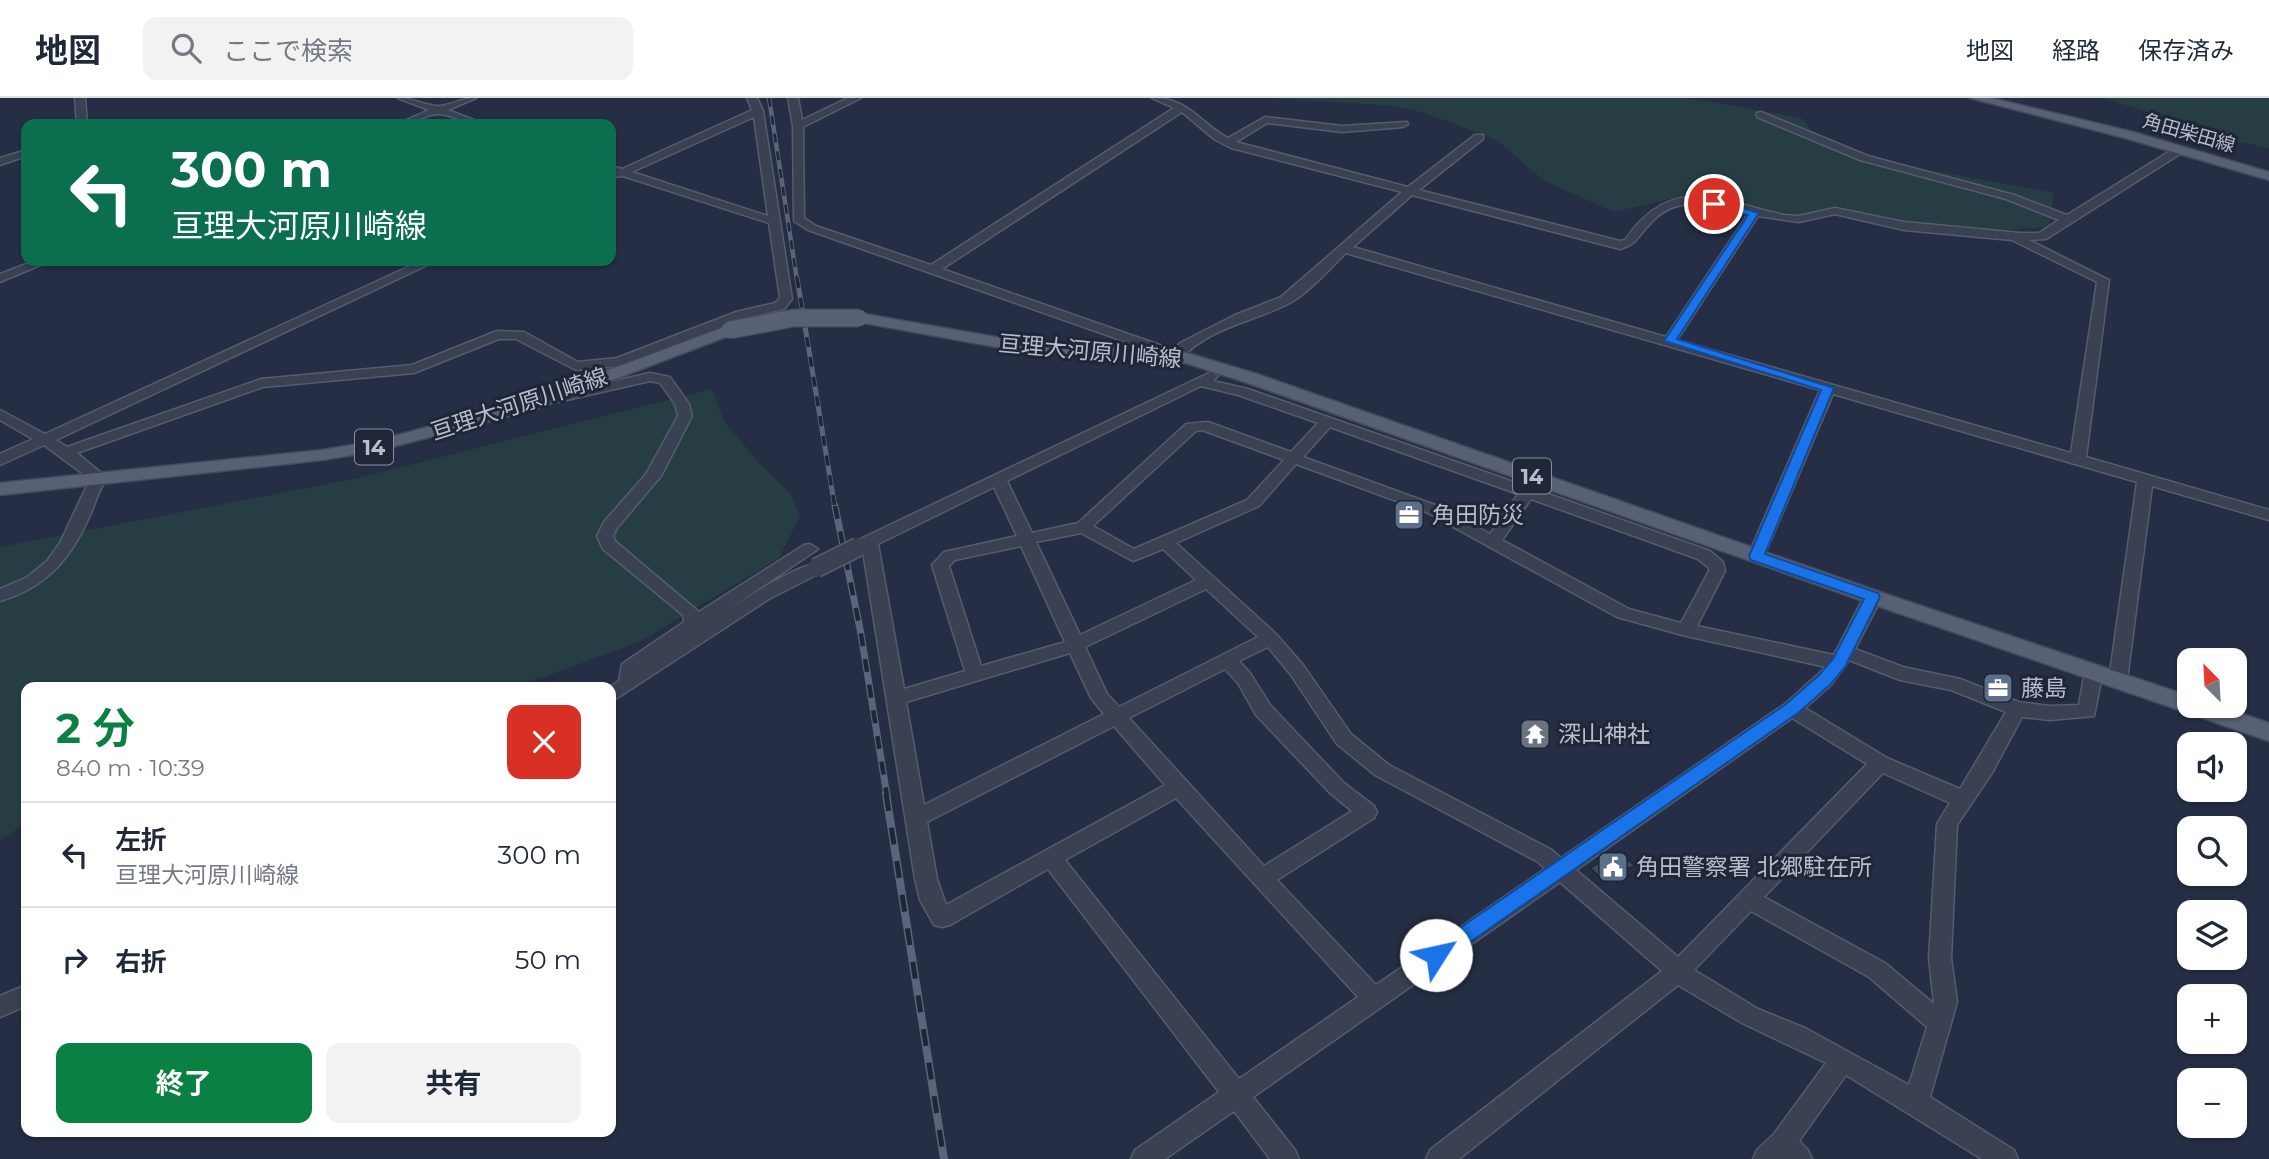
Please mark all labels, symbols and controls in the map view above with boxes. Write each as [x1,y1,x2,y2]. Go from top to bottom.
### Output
search box [143,17,633,80]
icon: search [167,29,205,67]
text: 地図 [35,30,101,70]
text: ここで検索 [223,35,353,67]
text: 地図 [1966,36,2014,65]
text: 経路 [2052,36,2100,65]
text: 保存済み [2138,36,2234,65]
street label: 角田柴田線 [2140,109,2238,157]
text: 300 m [171,140,332,199]
icon: left [56,147,147,238]
pin [1684,174,1744,234]
icon: arrive [1695,185,1733,223]
text: 亘理大河原川崎線 [171,206,427,245]
street label: 亘理大河原川崎線 [997,329,1183,373]
street label: 亘理大河原川崎線 [427,362,611,446]
road number: 14 [355,430,393,464]
road number: 14 [1513,458,1551,494]
office icon: 角田防災 [1392,498,1426,532]
place label: 角田防災 [1432,501,1524,529]
north arrow [2177,648,2247,718]
map controls [2177,648,2247,1138]
office icon: 藤島 [1981,671,2015,705]
place label: 藤島 [2021,674,2067,702]
text: 2 分 [56,702,135,754]
button: close [507,705,581,779]
temple icon: 深山神社 [1518,717,1552,751]
place label: 深山神社 [1558,720,1650,748]
button: sound [2177,732,2247,802]
text: 840 m · 10:39 [56,754,205,782]
button: search [2177,816,2247,886]
text: 左折 [115,824,167,856]
icon: left [56,836,94,874]
text: 300 m [498,839,581,871]
public building icon: 角田警察署 北郷駐在所 [1596,850,1630,884]
place label: 角田警察署 北郷駐在所 [1636,853,1872,881]
text: 亘理大河原川崎線 [115,861,299,889]
button: layers [2177,900,2247,970]
position arrow [1399,918,1473,992]
icon: right [56,941,94,979]
text: 50 m [515,944,581,976]
text: 右折 [115,946,167,978]
button: + [2177,984,2247,1054]
button: 終了 [56,1043,312,1123]
button: 共有 [326,1043,581,1123]
button: − [2177,1068,2247,1138]

